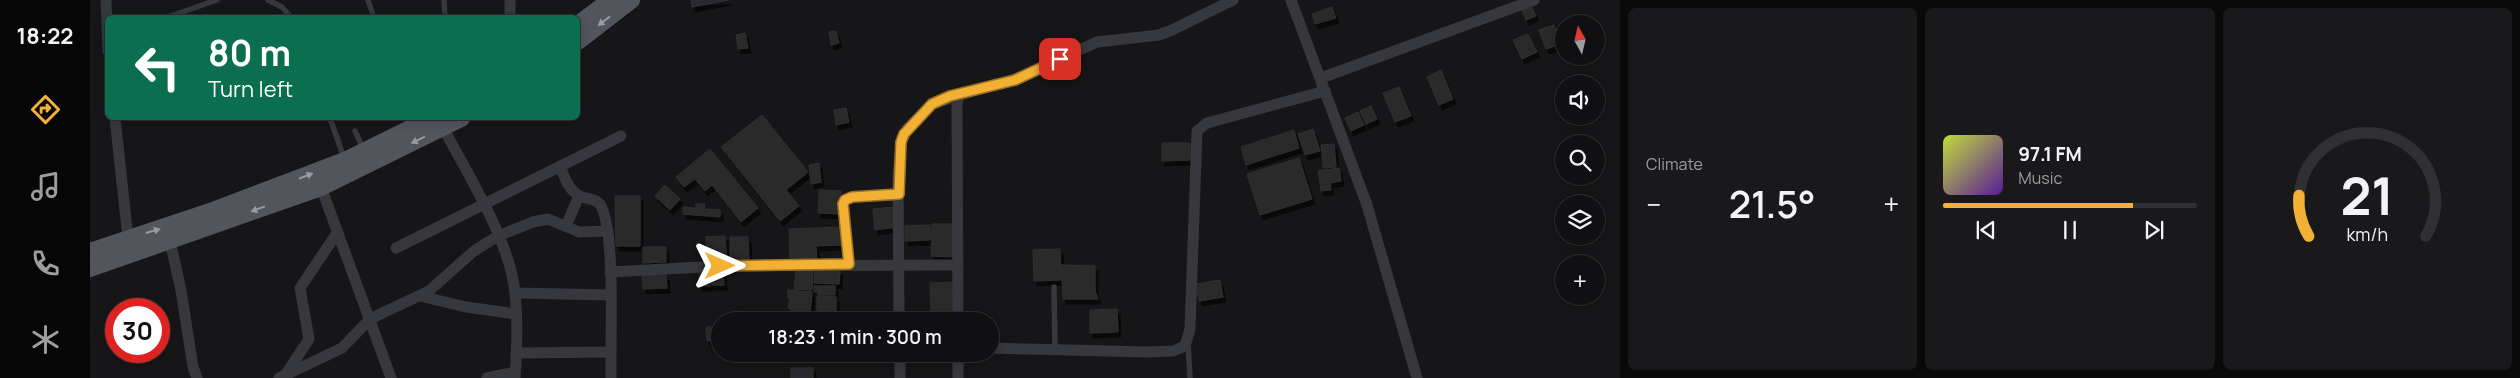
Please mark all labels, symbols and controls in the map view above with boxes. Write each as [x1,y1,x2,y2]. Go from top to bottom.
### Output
one-way arrow [598,15,611,26]
north arrow [1555,15,1605,65]
map controls [1555,15,1605,305]
text: 18:22 [17,21,73,51]
text: 80 m [208,29,291,77]
icon: left [125,35,190,100]
pin [1039,38,1081,80]
icon: arrive [1046,45,1074,73]
text: Turn left [208,74,293,104]
button: sound [1555,75,1605,125]
icon: directions [28,92,63,127]
button: search [1555,135,1605,185]
one-way arrow [411,137,425,145]
text: 97.1 FM [2018,141,2082,167]
text: Climate [1646,153,1703,175]
text: 21 [2340,160,2394,231]
text: Music [2018,167,2062,189]
icon: music [28,169,63,204]
one-way arrow [298,172,313,179]
text: 21.5° [1729,177,1816,229]
text: − [1646,185,1661,223]
text: + [1883,185,1899,223]
button: layers [1555,195,1605,245]
one-way arrow [251,206,266,214]
icon: previous [1972,216,2000,244]
icon: pause [2056,216,2084,244]
icon: next [2140,216,2168,244]
text: km/h [2347,222,2388,246]
one-way arrow [145,226,160,234]
position arrow [693,239,745,291]
icon: phone [28,246,63,281]
button: + [1555,255,1605,305]
speed limit sign: 30 [105,298,170,363]
icon: climate [28,322,63,357]
text: 18:23 · 1 min · 300 m [768,324,942,350]

